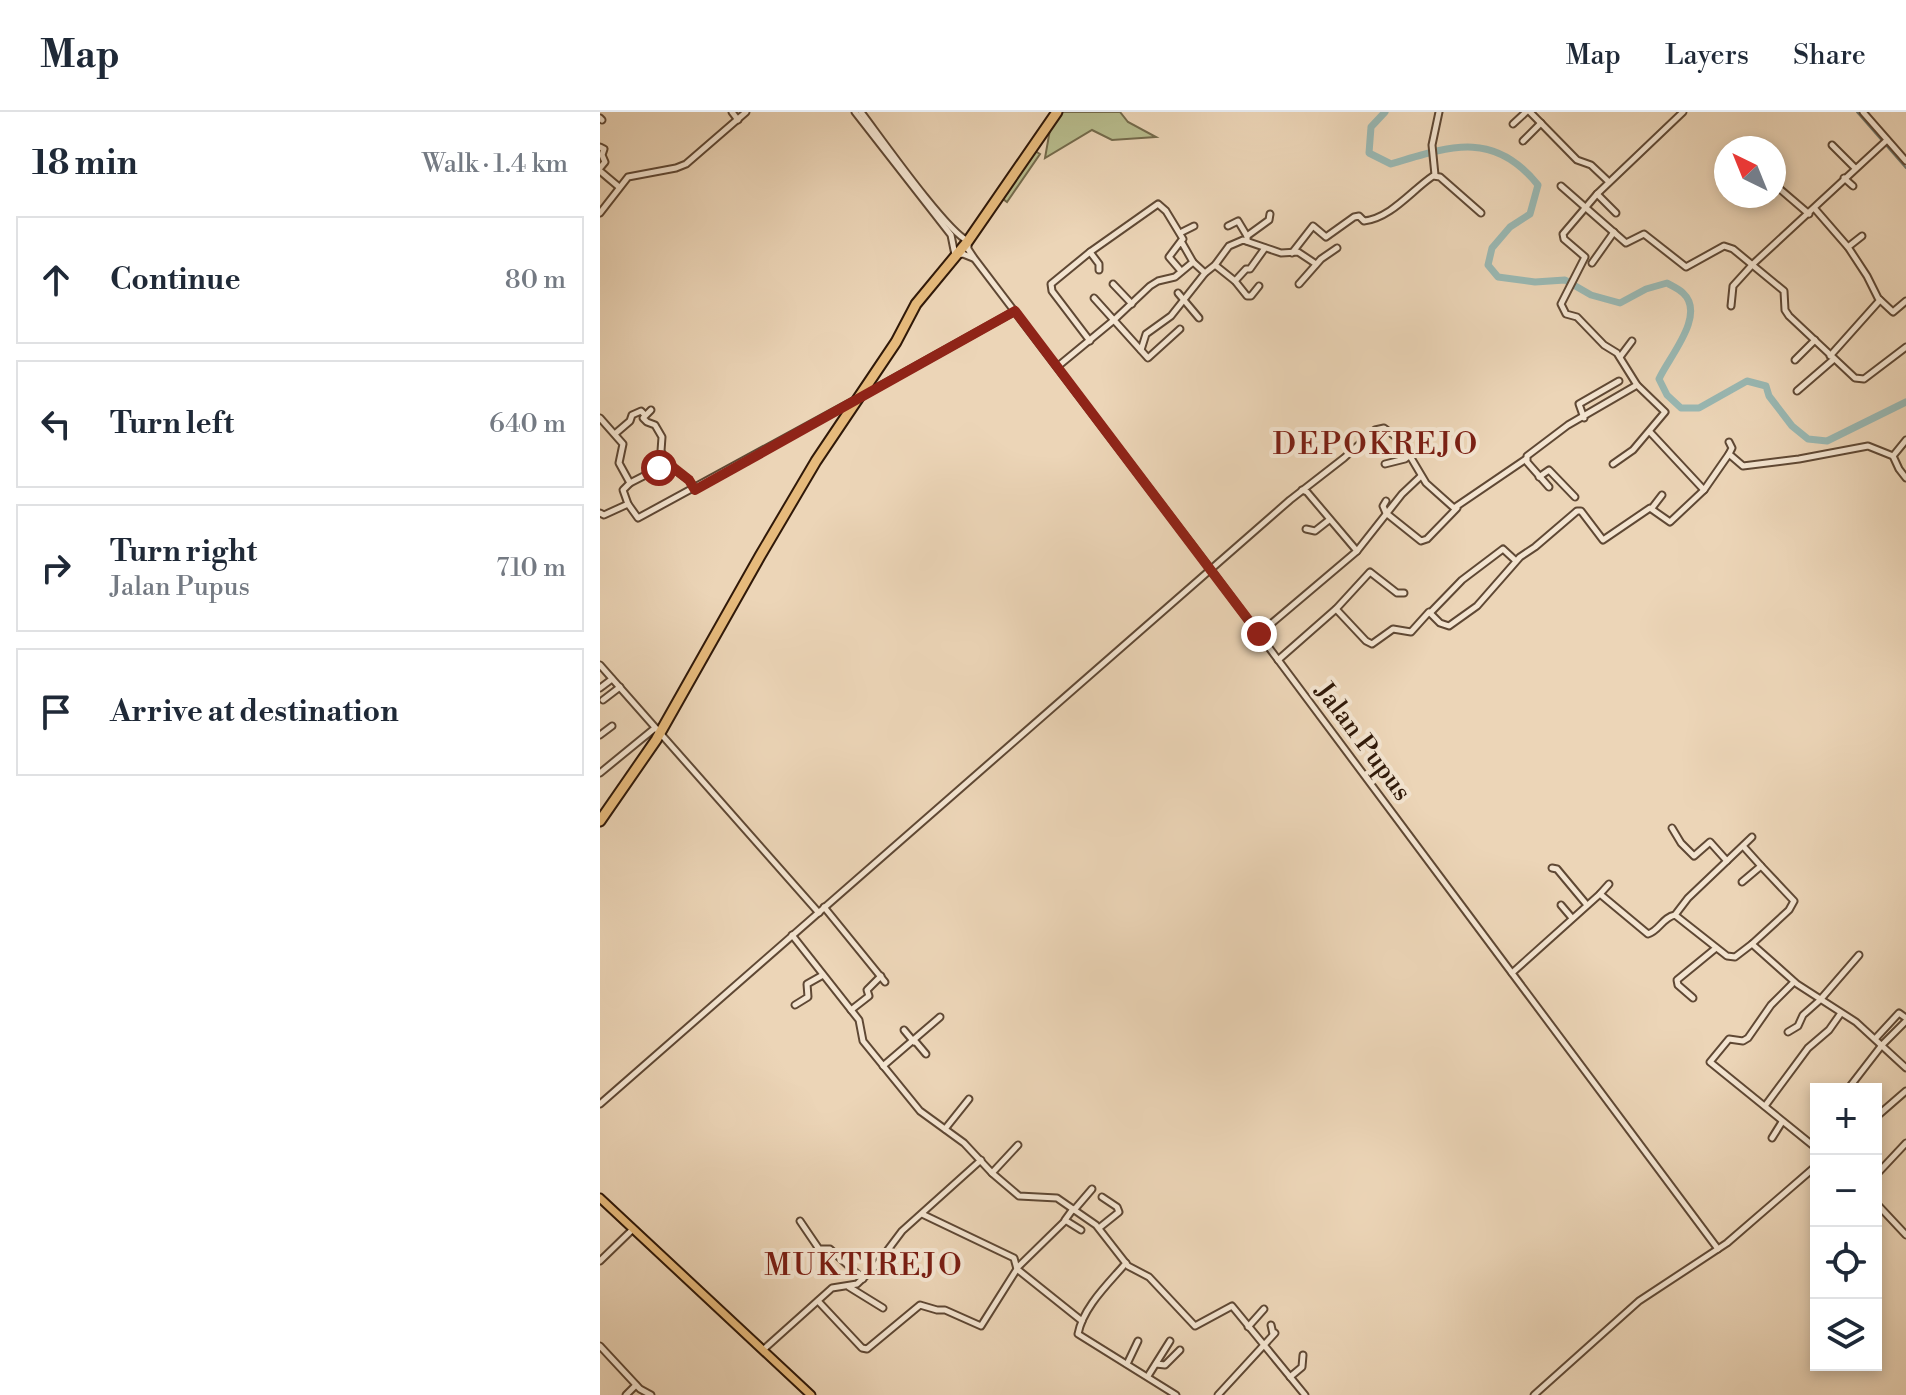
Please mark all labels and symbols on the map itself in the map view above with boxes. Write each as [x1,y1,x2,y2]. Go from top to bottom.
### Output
north arrow [1714,136,1786,208]
district label: DEPOKREJO [1273,426,1479,464]
route start [641,450,677,486]
route end [1241,616,1277,652]
street label: Jalan Pupus [1308,675,1418,807]
district label: MUKTIREJO [764,1247,964,1285]

